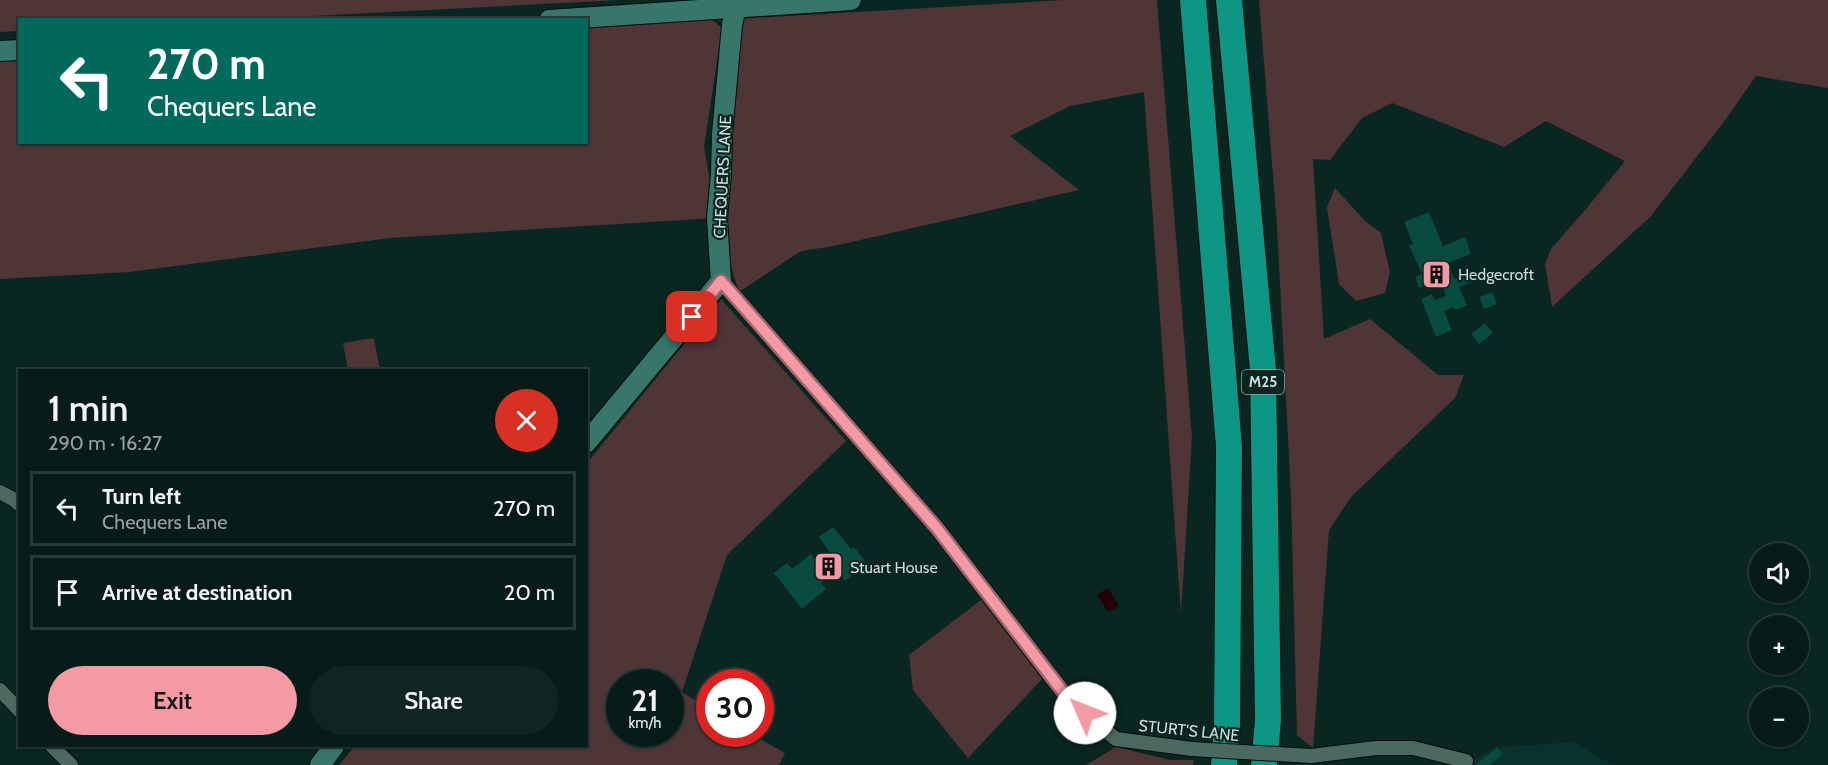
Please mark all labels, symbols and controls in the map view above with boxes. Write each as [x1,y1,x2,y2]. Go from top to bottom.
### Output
text: 270 m [147,38,266,90]
icon: left [48,42,126,120]
text: Chequers Lane [147,90,316,123]
street label: CHEQUERS LANE [710,115,735,239]
building icon: Hedgecroft [1421,258,1453,290]
place label: Hedgecroft [1458,265,1534,284]
pin [666,291,717,342]
icon: arrive [675,300,708,333]
road number: M25 [1242,370,1284,394]
text: 1 min [48,386,128,430]
button: close [495,389,558,452]
text: 290 m · 16:27 [48,431,162,455]
text: Turn left [102,483,181,510]
icon: left [51,492,84,525]
text: 270 m [493,495,555,522]
text: Chequers Lane [102,510,227,534]
map controls [1749,543,1809,747]
button: sound [1749,543,1809,603]
building icon: Stuart House [813,551,845,583]
place label: Stuart House [850,558,938,577]
icon: arrive [51,576,84,609]
text: Arrive at destination [102,579,292,606]
text: 20 m [504,579,555,606]
button: + [1749,615,1809,675]
button: Exit [48,666,297,735]
button: Share [309,666,558,735]
speed limit sign: 30 [696,669,774,747]
position arrow [1053,681,1117,745]
text: 21 [632,682,658,719]
button: − [1749,687,1809,747]
text: km/h [629,714,661,732]
street label: STURT'S LANE [1138,716,1240,745]

